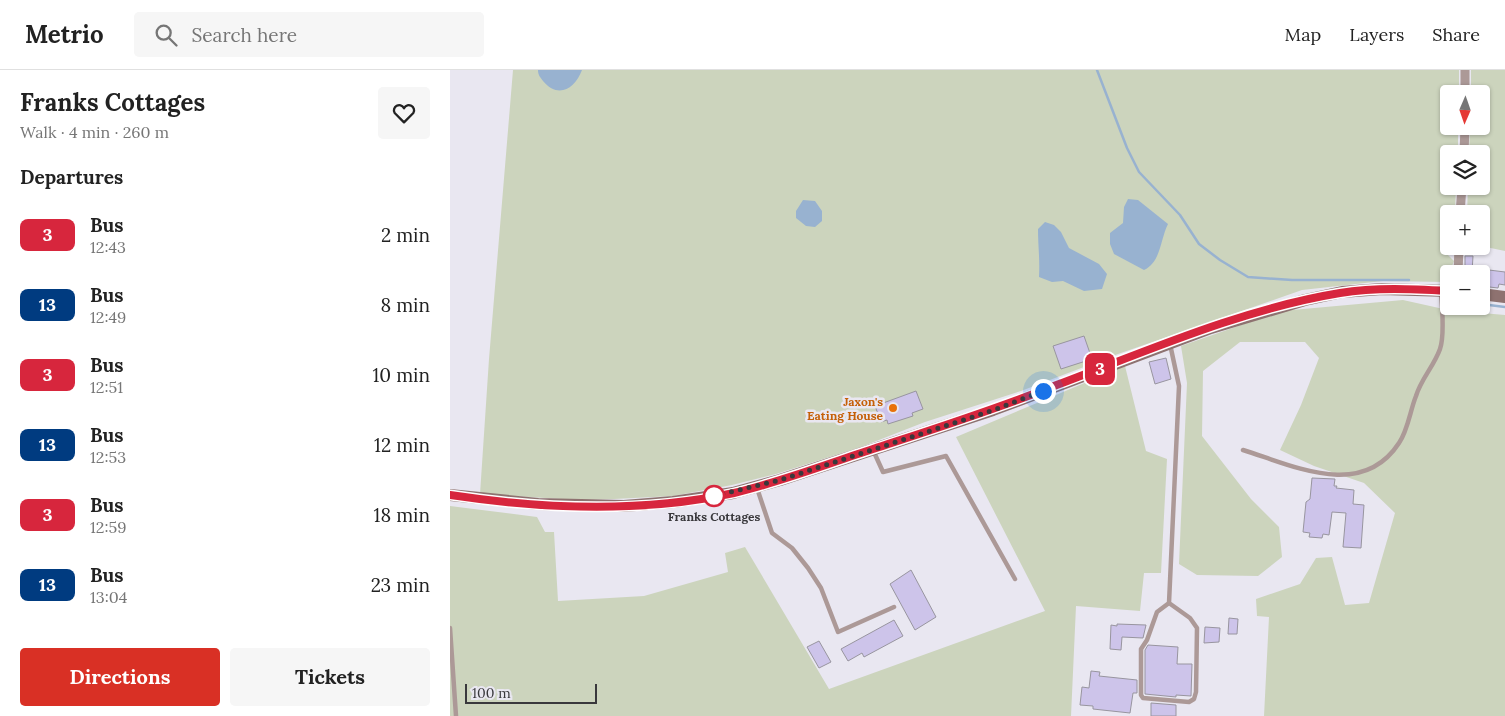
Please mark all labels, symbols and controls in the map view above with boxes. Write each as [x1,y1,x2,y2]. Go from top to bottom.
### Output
search box [134,12,484,57]
text: Metrio [25,19,104,50]
icon: search [152,21,180,49]
text: Search here [192,23,297,47]
text: Map [1285,23,1321,46]
text: Layers [1349,23,1404,46]
text: Share [1432,23,1480,46]
north arrow [1440,85,1490,135]
map controls [1440,85,1490,315]
text: Franks Cottages [20,87,205,118]
button: heart [378,87,430,139]
text: Walk · 4 min · 260 m [20,122,169,142]
button: layers [1440,145,1490,195]
text: Departures [20,165,123,189]
button: + [1440,205,1490,255]
text: Bus [90,213,123,237]
text: 3 [42,223,53,246]
text: 2 min [381,223,430,247]
text: 12:43 [90,237,126,257]
button: − [1440,265,1490,315]
text: Bus [90,283,123,307]
text: 13 [39,293,56,316]
text: 8 min [380,293,430,317]
text: 12:49 [90,307,126,327]
text: Bus [90,353,123,377]
line badge: 3 [1084,353,1116,385]
text: 3 [1095,357,1105,380]
text: 3 [42,363,53,386]
text: 10 min [372,363,430,387]
text: 12:51 [90,377,123,397]
your location [1031,379,1056,404]
place label: Jaxon's Eating House [807,394,884,423]
marker: Jaxon's Eating House [887,402,899,414]
text: Bus [90,423,123,447]
text: 13 [39,433,56,456]
text: 12 min [374,433,430,457]
text: 12:53 [90,447,126,467]
marker: Franks Cottages [703,485,725,507]
text: Bus [90,493,123,517]
text: 3 [42,503,53,526]
text: 18 min [374,503,430,527]
place label: Franks Cottages [668,509,760,524]
text: 12:59 [90,517,126,537]
text: Bus [90,563,123,587]
text: 13 [39,573,56,596]
text: 23 min [371,573,430,597]
text: 13:04 [90,587,127,607]
button: Directions [20,648,220,706]
button: Tickets [230,648,430,706]
scale bar [465,681,598,704]
text: 100 m [472,684,511,702]

